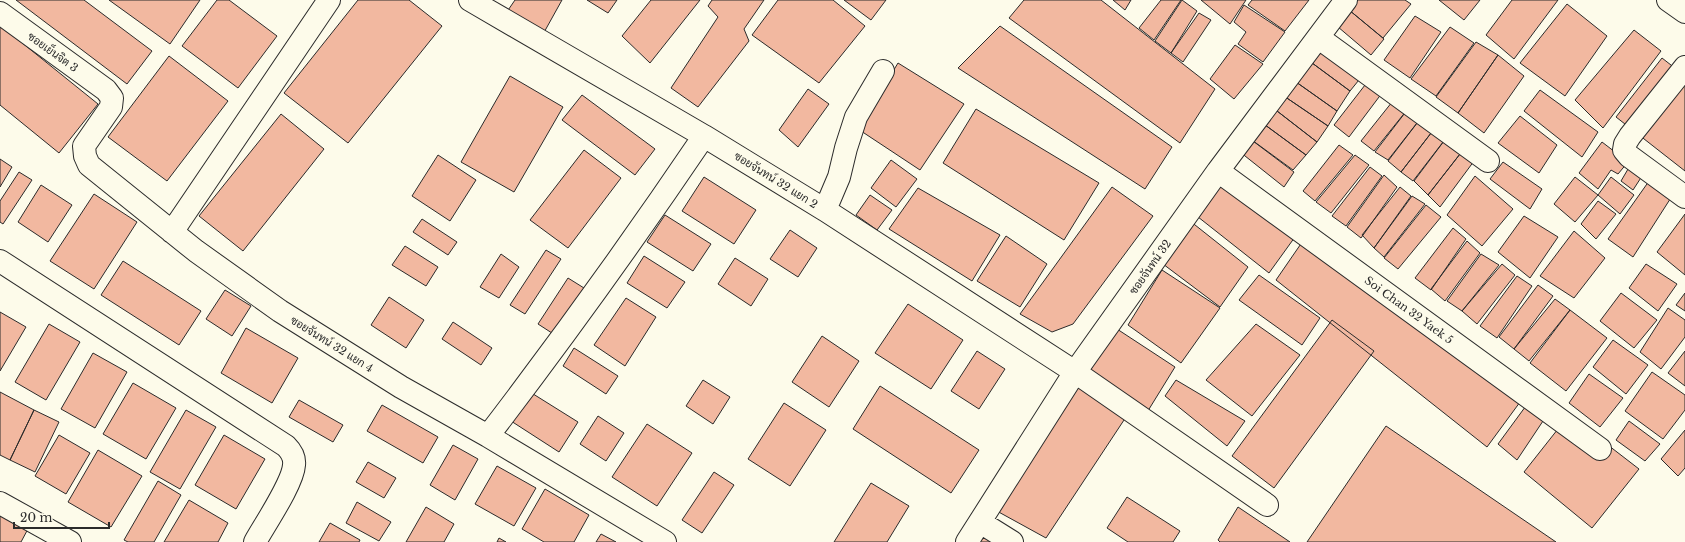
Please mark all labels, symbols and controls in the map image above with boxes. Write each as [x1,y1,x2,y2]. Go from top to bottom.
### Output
street label: ซอยเย็นจิต 3 [25,27,82,75]
street label: ซอยจันทน์ 32 แยก 2 [732,148,821,211]
street label: ซอยจันทน์ 32 [1125,236,1174,297]
street label: Soi Chan 32 Yaek 5 [1362,273,1456,347]
street label: ซอยจันทน์ 32 แยก 4 [288,312,377,375]
scale bar [14,504,109,530]
text: 20 m [20,510,52,525]

